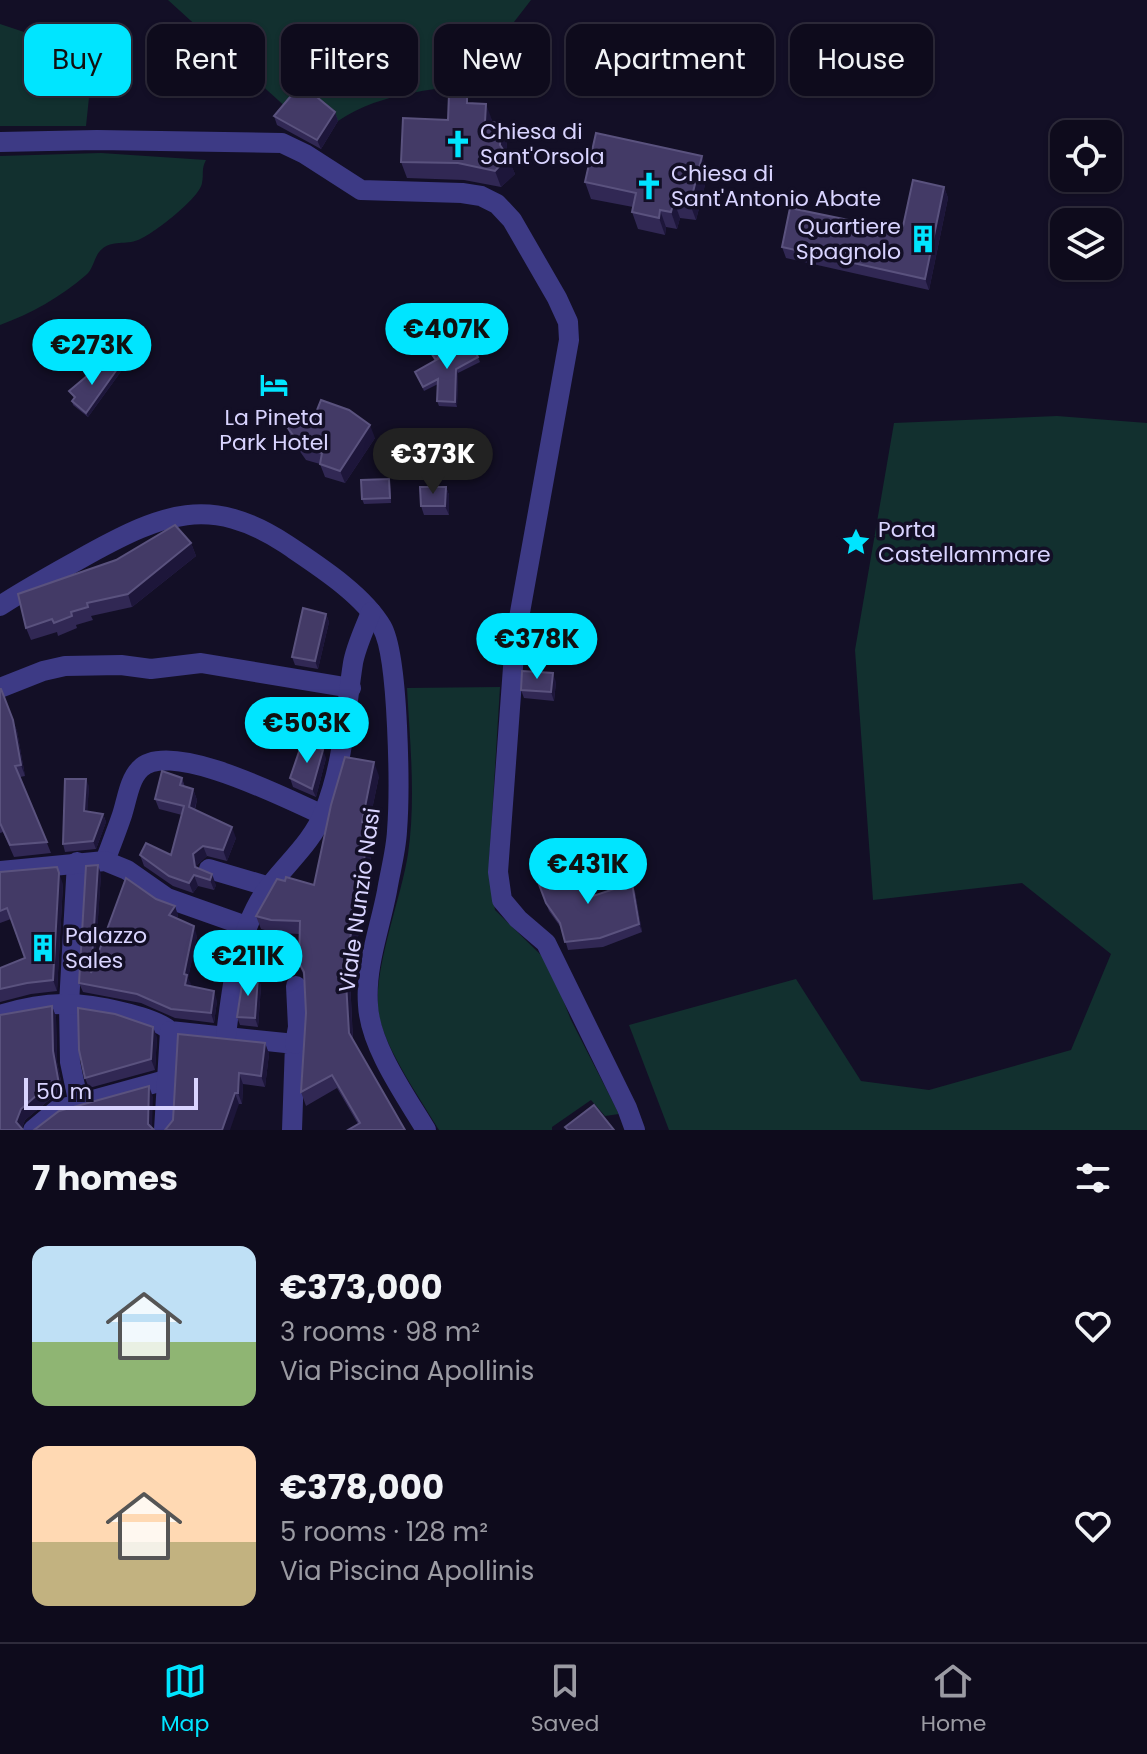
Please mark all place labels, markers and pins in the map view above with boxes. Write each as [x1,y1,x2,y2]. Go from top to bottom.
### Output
place label: Chiesa di Sant'Orsola [480,116,605,172]
church icon: Chiesa di Sant'Orsola [443,129,473,159]
place label: Chiesa di Sant'Antonio Abate [671,158,881,214]
church icon: Chiesa di Sant'Antonio Abate [634,171,664,201]
place label: Quartiere Spagnolo [796,211,901,267]
building icon: Quartiere Spagnolo [908,224,938,254]
pin: €407K [391,303,503,371]
pin: €273K [36,319,148,387]
hotel icon: La Pineta Park Hotel [259,370,289,400]
place label: La Pineta Park Hotel [219,402,329,458]
pin: €373K [377,428,489,496]
place label: Porta Castellammare [878,514,1051,570]
place icon: Porta Castellammare [841,527,871,557]
pin: €378K [481,613,593,681]
pin: €503K [251,697,363,765]
pin: €431K [532,838,644,906]
place label: Palazzo Sales [65,920,147,976]
pin: €211K [192,930,304,998]
building icon: Palazzo Sales [28,933,58,963]

